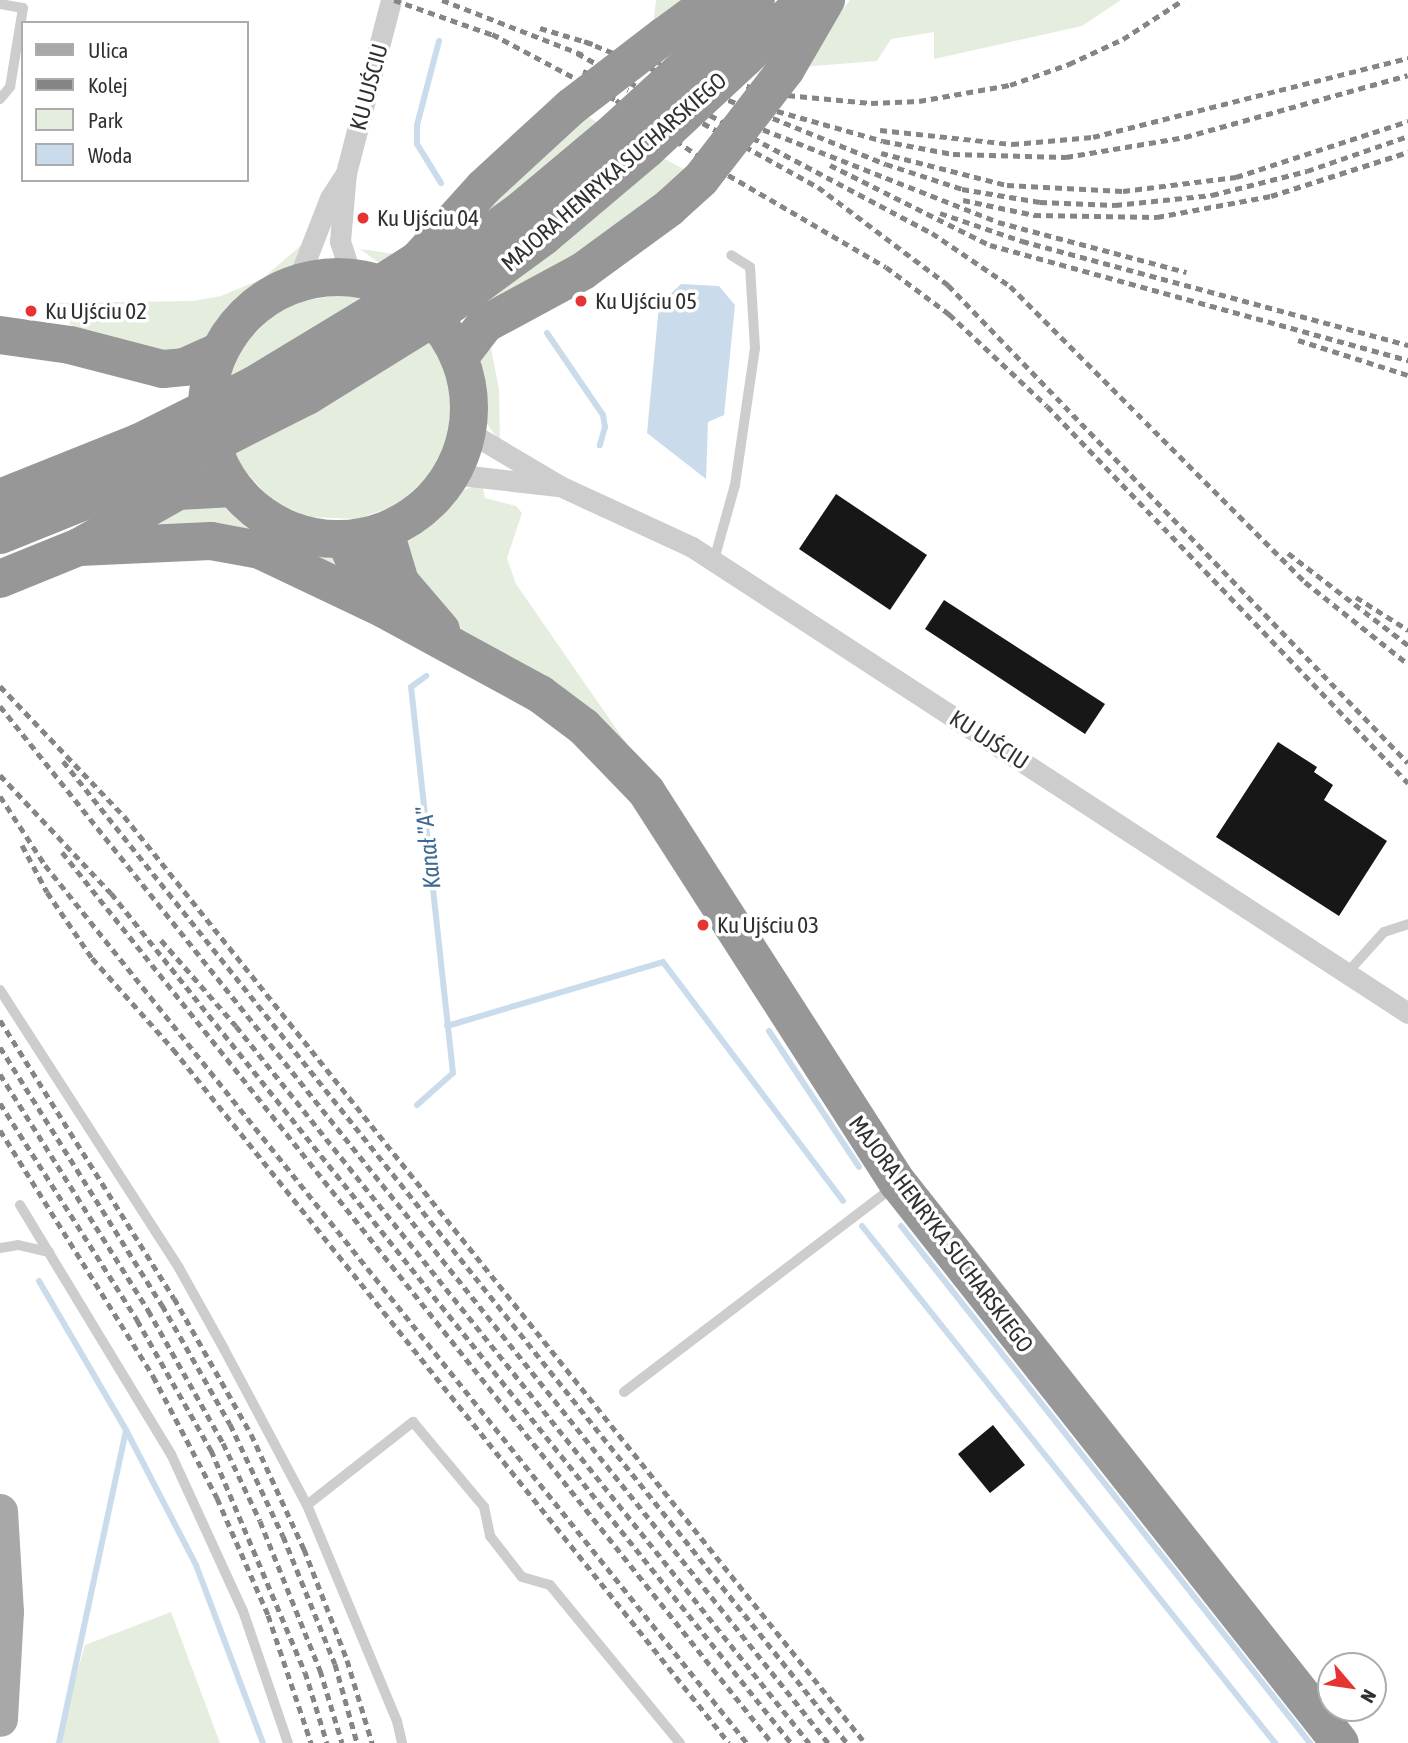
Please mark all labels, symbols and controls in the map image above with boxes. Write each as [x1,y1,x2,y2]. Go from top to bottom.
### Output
legend [21,21,248,182]
text: Ulica [88,38,128,62]
street label: KU UJŚCIU [344,41,394,133]
street label: MAJORA HENRYKA SUCHARSKIEGO [496,67,732,277]
text: Kolej [88,73,127,97]
text: Park [88,108,123,132]
text: Woda [88,143,132,167]
place label: Ku Ujściu 04 [377,204,479,232]
marker: Ku Ujściu 04 [355,210,371,226]
place label: Ku Ujściu 05 [595,287,697,315]
marker: Ku Ujściu 05 [573,293,589,309]
place label: Ku Ujściu 02 [45,297,147,325]
marker: Ku Ujściu 02 [23,303,39,319]
street label: KU UJŚCIU [944,704,1034,776]
water label: Kanał "A" [409,806,447,890]
place label: Ku Ujściu 03 [717,911,819,939]
marker: Ku Ujściu 03 [695,917,711,933]
street label: MAJORA HENRYKA SUCHARSKIEGO [843,1110,1039,1358]
north arrow [1317,1652,1387,1722]
text: N [1356,1686,1381,1706]

